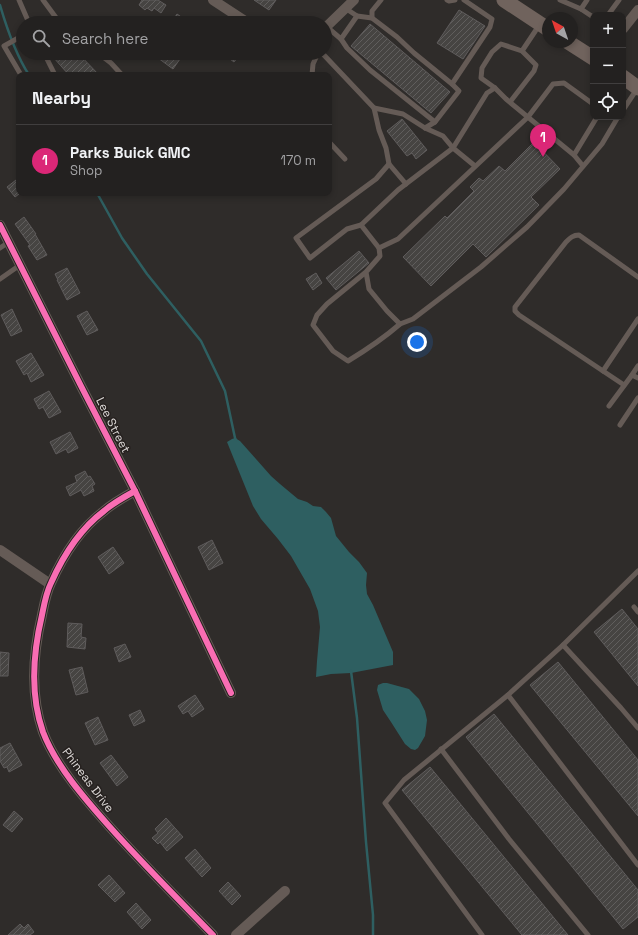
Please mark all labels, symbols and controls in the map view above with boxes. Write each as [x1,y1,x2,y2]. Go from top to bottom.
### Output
north arrow [542,12,578,48]
map controls [590,12,626,120]
button: + [590,12,626,48]
search box [16,16,332,60]
icon: search [30,27,52,49]
text: Search here [62,29,148,48]
button: − [590,48,626,84]
button: locate [590,84,626,120]
text: Nearby [32,87,91,109]
pin: 1 [530,124,556,157]
text: Parks Buick GMC [70,143,191,162]
text: 1 [42,152,48,169]
text: 170 m [280,152,316,169]
text: Shop [70,162,102,179]
your location [407,332,427,352]
street label: Lee Street [92,394,134,456]
street label: Phineas Drive [58,744,118,816]

